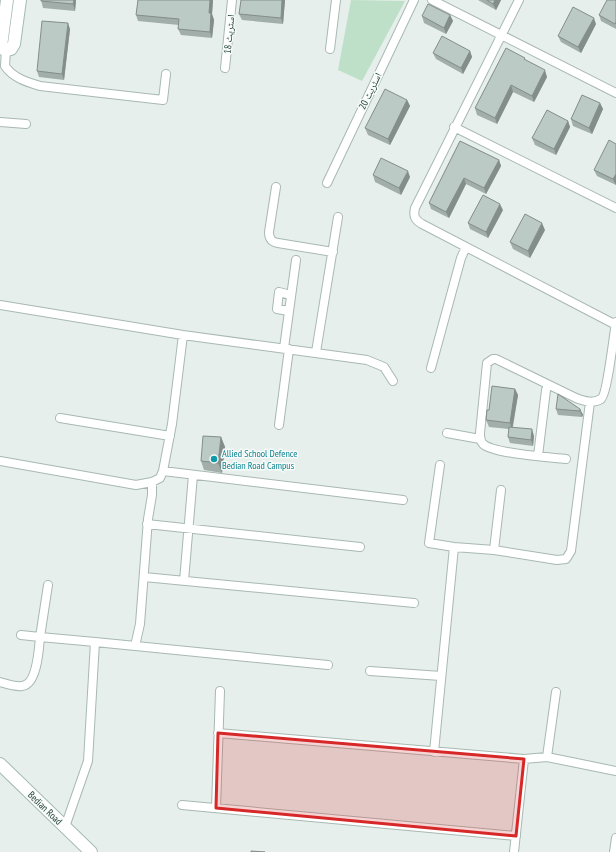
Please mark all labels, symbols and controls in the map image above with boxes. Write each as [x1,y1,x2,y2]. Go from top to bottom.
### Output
street label: اسٹریٹ 18 [220,14,238,54]
street label: اسٹریٹ 20 [356,70,384,112]
place label: Allied School Defence Bedian Road Campus [222,447,297,472]
marker: Allied School Defence Bedian Road Campus [209,454,219,464]
street label: Bedian Road [25,788,65,828]

